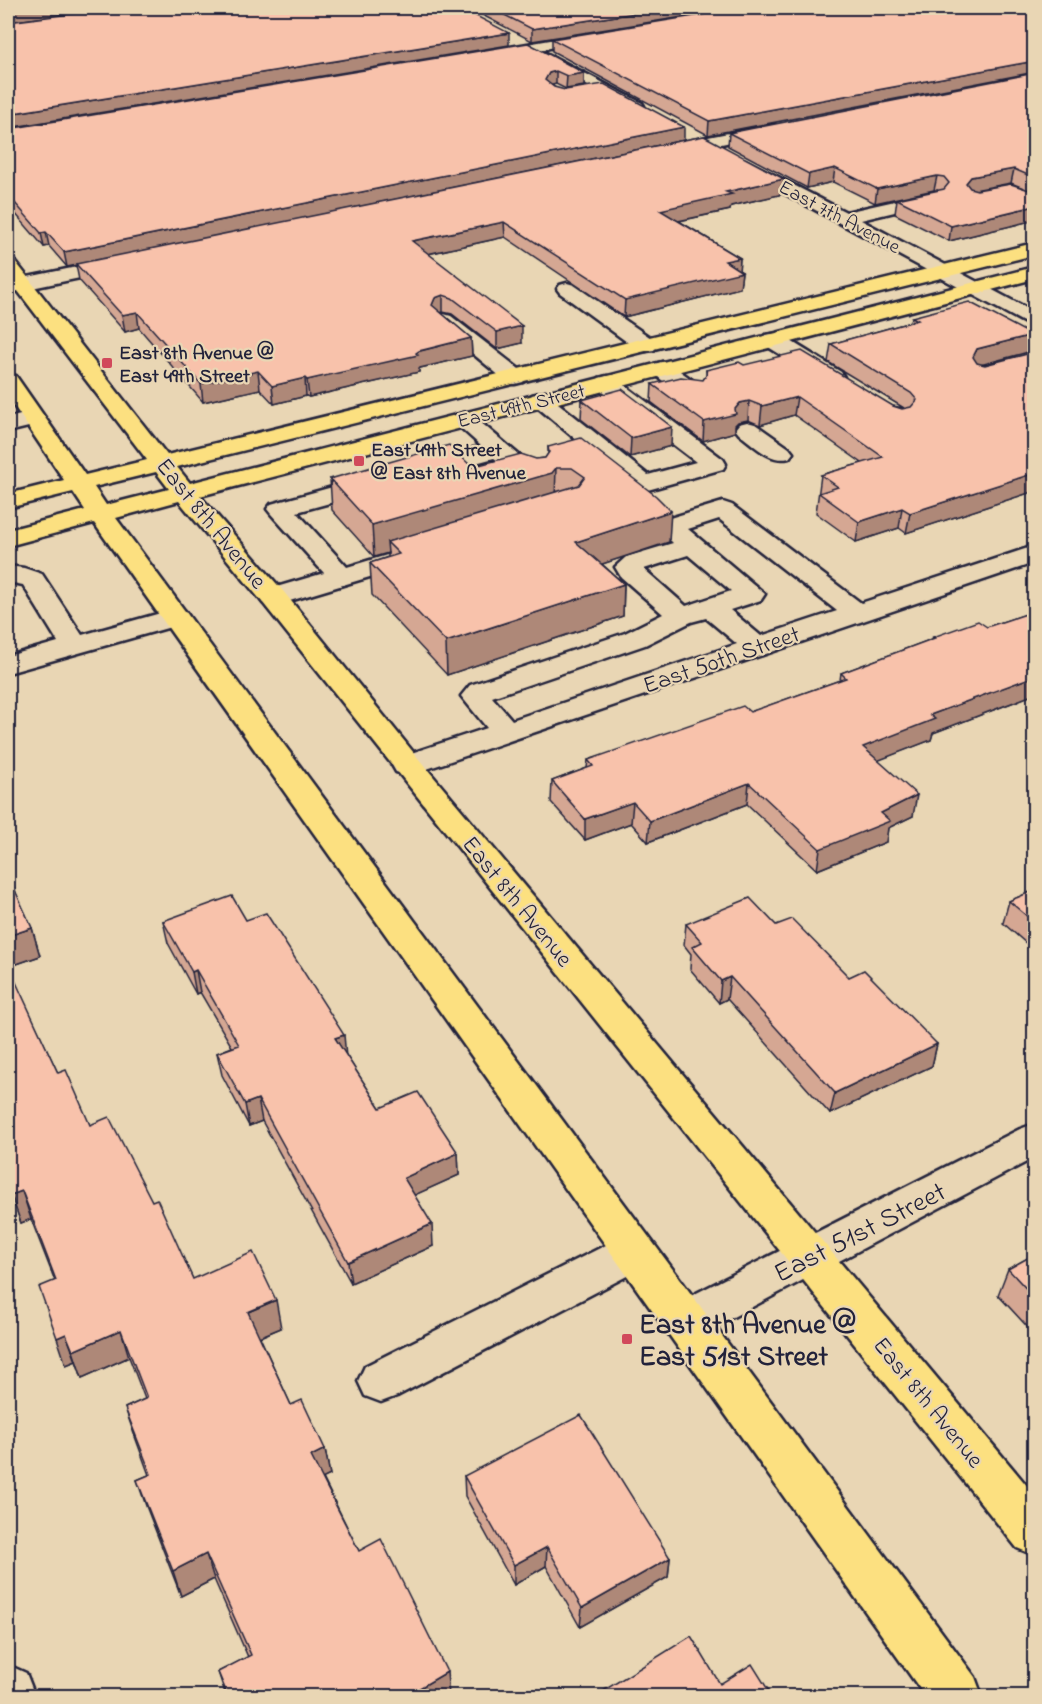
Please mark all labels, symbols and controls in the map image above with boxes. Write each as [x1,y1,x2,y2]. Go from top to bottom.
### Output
street label: East 7th Avenue [773,174,905,262]
place label: East 8th Avenue @ East 49th Street [119,340,274,392]
marker: East 8th Avenue @ East 49th Street [100,356,114,370]
street label: East 49th Street [455,377,589,437]
place label: East 49th Street @ East 8th Avenue [371,437,527,489]
street label: East 8th Avenue [146,451,274,598]
marker: East 49th Street @ East 8th Avenue [352,454,366,468]
street label: East 50th Street [639,618,805,705]
street label: East 8th Avenue [452,829,580,976]
street label: East 51st Street [767,1173,954,1295]
place label: East 8th Avenue @ East 51st Street [639,1306,856,1379]
street label: East 8th Avenue [863,1330,991,1477]
marker: East 8th Avenue @ East 51st Street [620,1332,634,1346]

